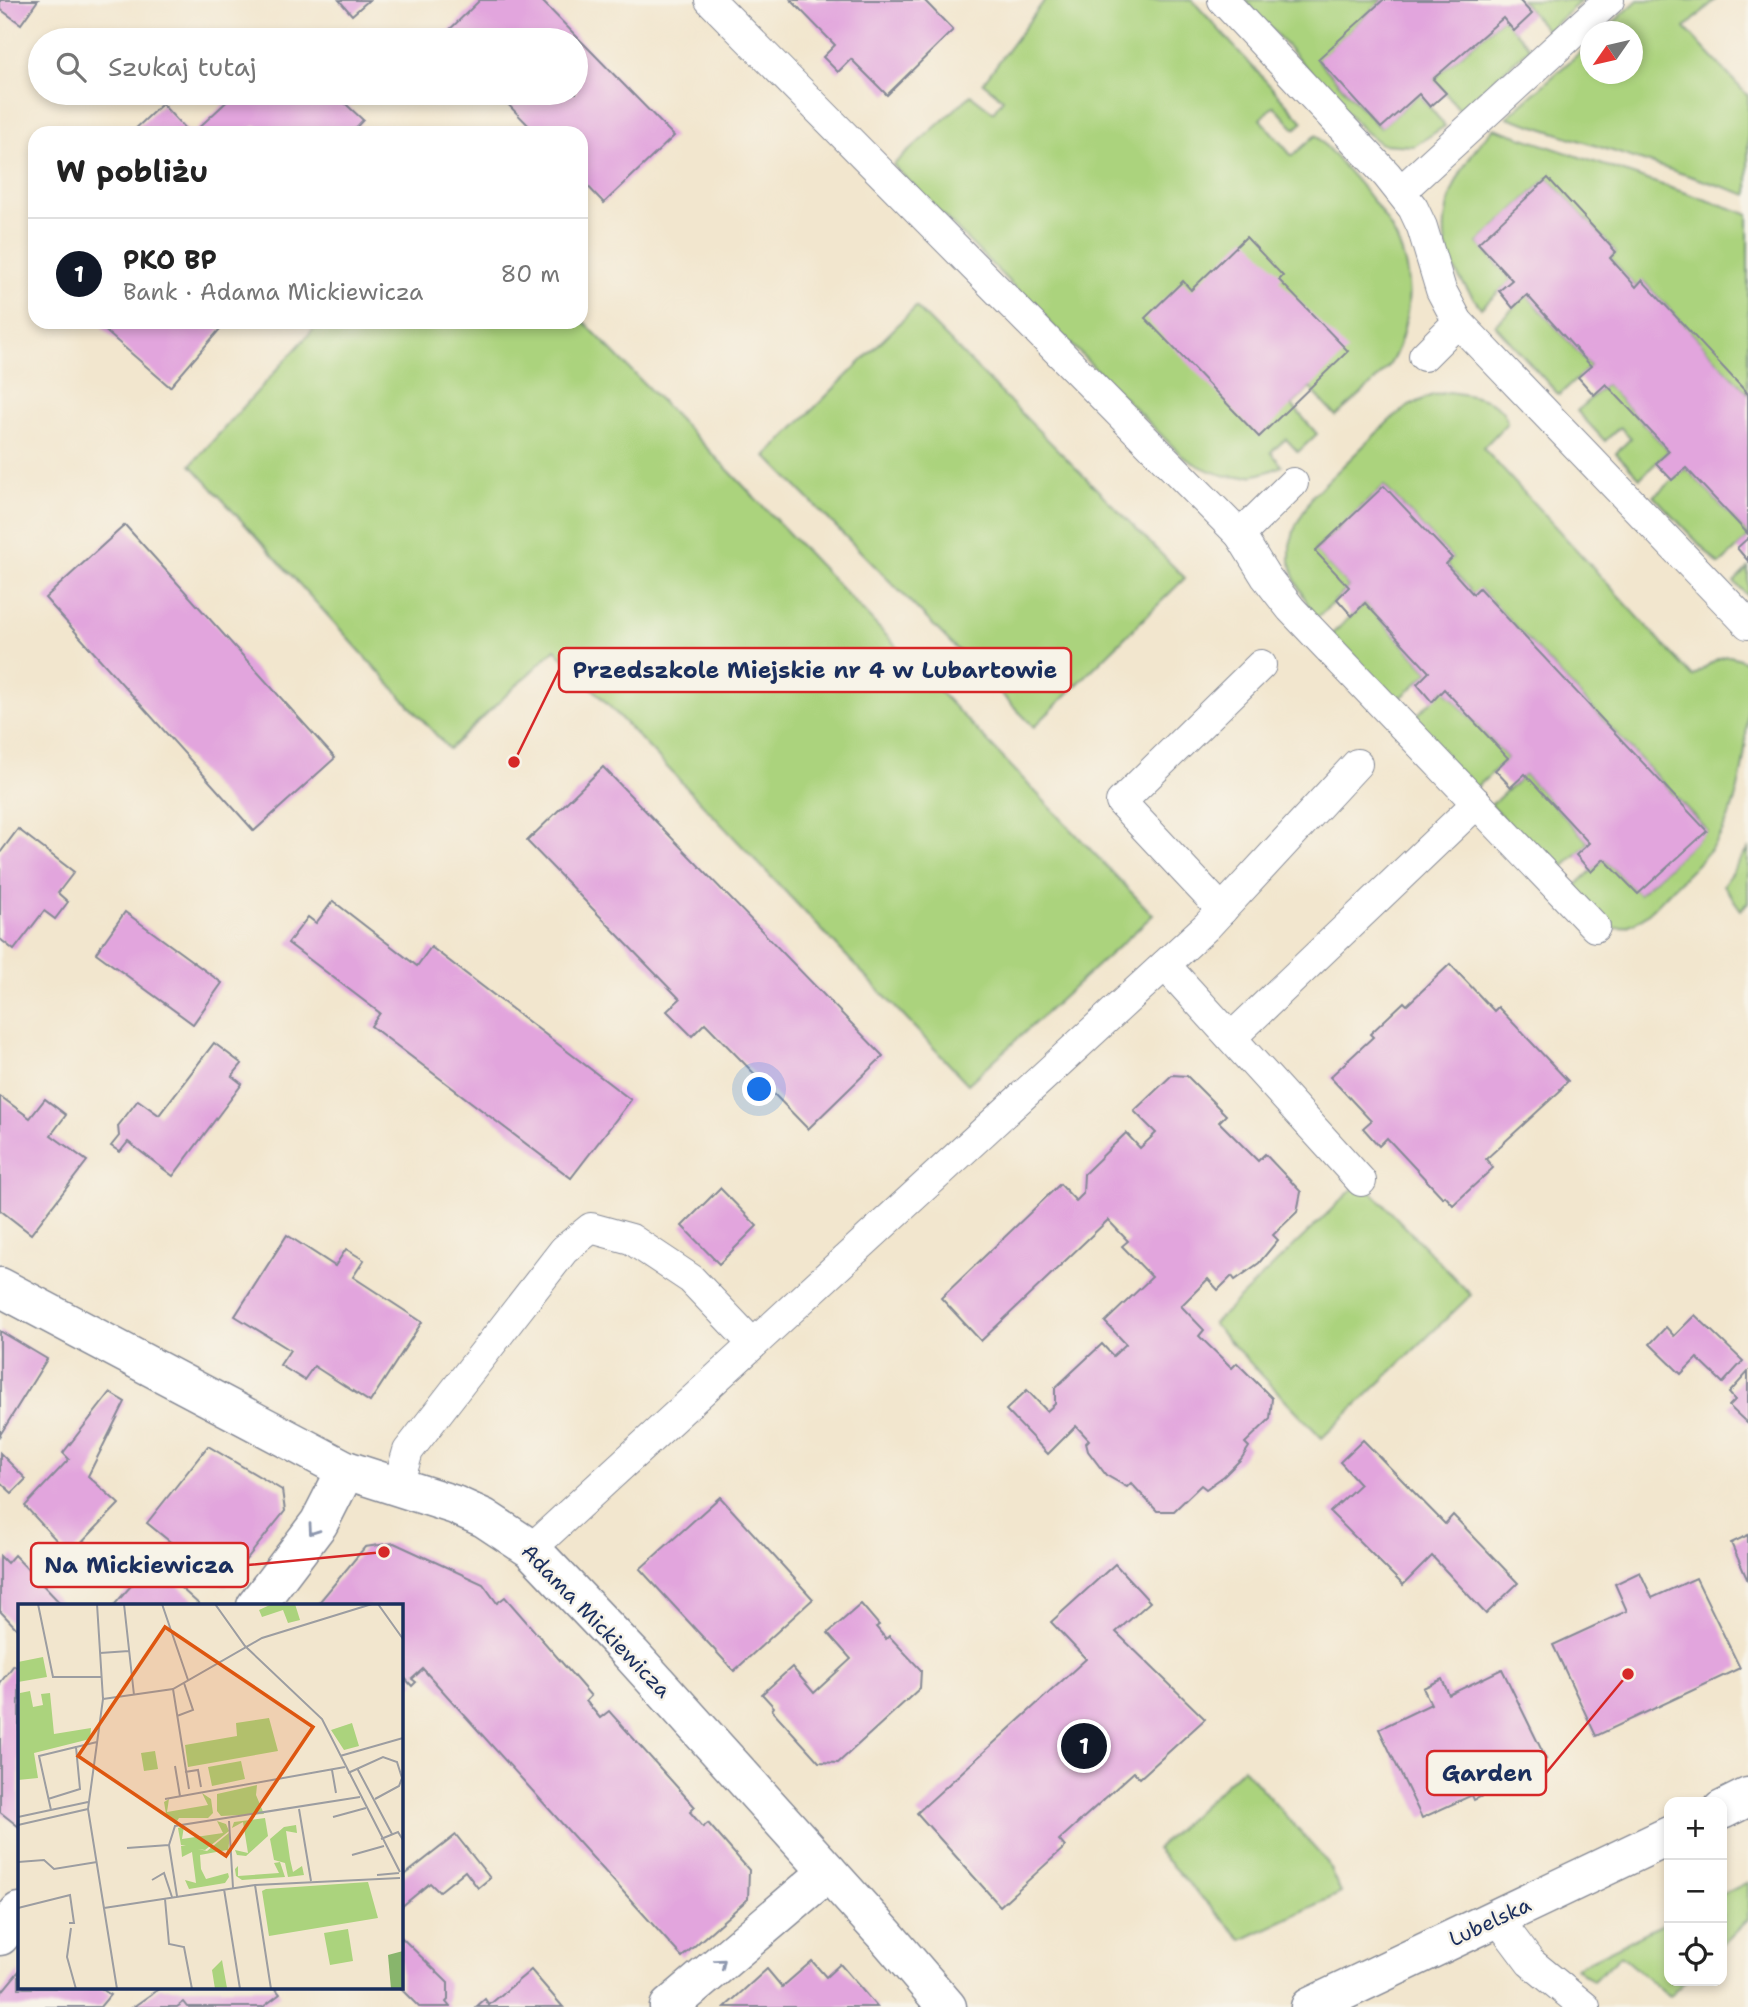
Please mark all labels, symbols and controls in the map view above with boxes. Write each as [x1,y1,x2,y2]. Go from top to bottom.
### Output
north arrow [1580,21,1643,84]
search box [28,28,588,105]
icon: search [52,48,90,86]
text: Szukaj tutaj [108,49,257,84]
text: W pobliżu [56,151,208,192]
text: PKO BP [123,242,217,277]
text: 1 [74,259,84,289]
text: 80 m [501,259,560,289]
text: Bank · Adama Mickiewicza [123,277,423,307]
callout: Przedszkole Miejskie nr 4 w Lubartowie [559,648,1071,692]
text: Przedszkole Miejskie nr 4 w Lubartowie [573,655,1057,685]
your location [742,1072,776,1106]
one-way arrow [309,1522,321,1534]
street label: Adama Mickiewicza [515,1538,677,1704]
callout: Na Mickiewicza [31,1543,248,1587]
text: Na Mickiewicza [44,1550,234,1580]
inset map [18,1604,402,1990]
pin: 1 [1061,1720,1107,1772]
callout: Garden [1427,1751,1546,1795]
text: Garden [1442,1758,1532,1788]
map controls [1664,1797,1727,1986]
button: + [1664,1797,1727,1860]
button: − [1664,1860,1727,1923]
street label: Lubelska [1444,1891,1536,1953]
button: locate [1664,1923,1727,1986]
one-way arrow [713,1959,726,1971]

